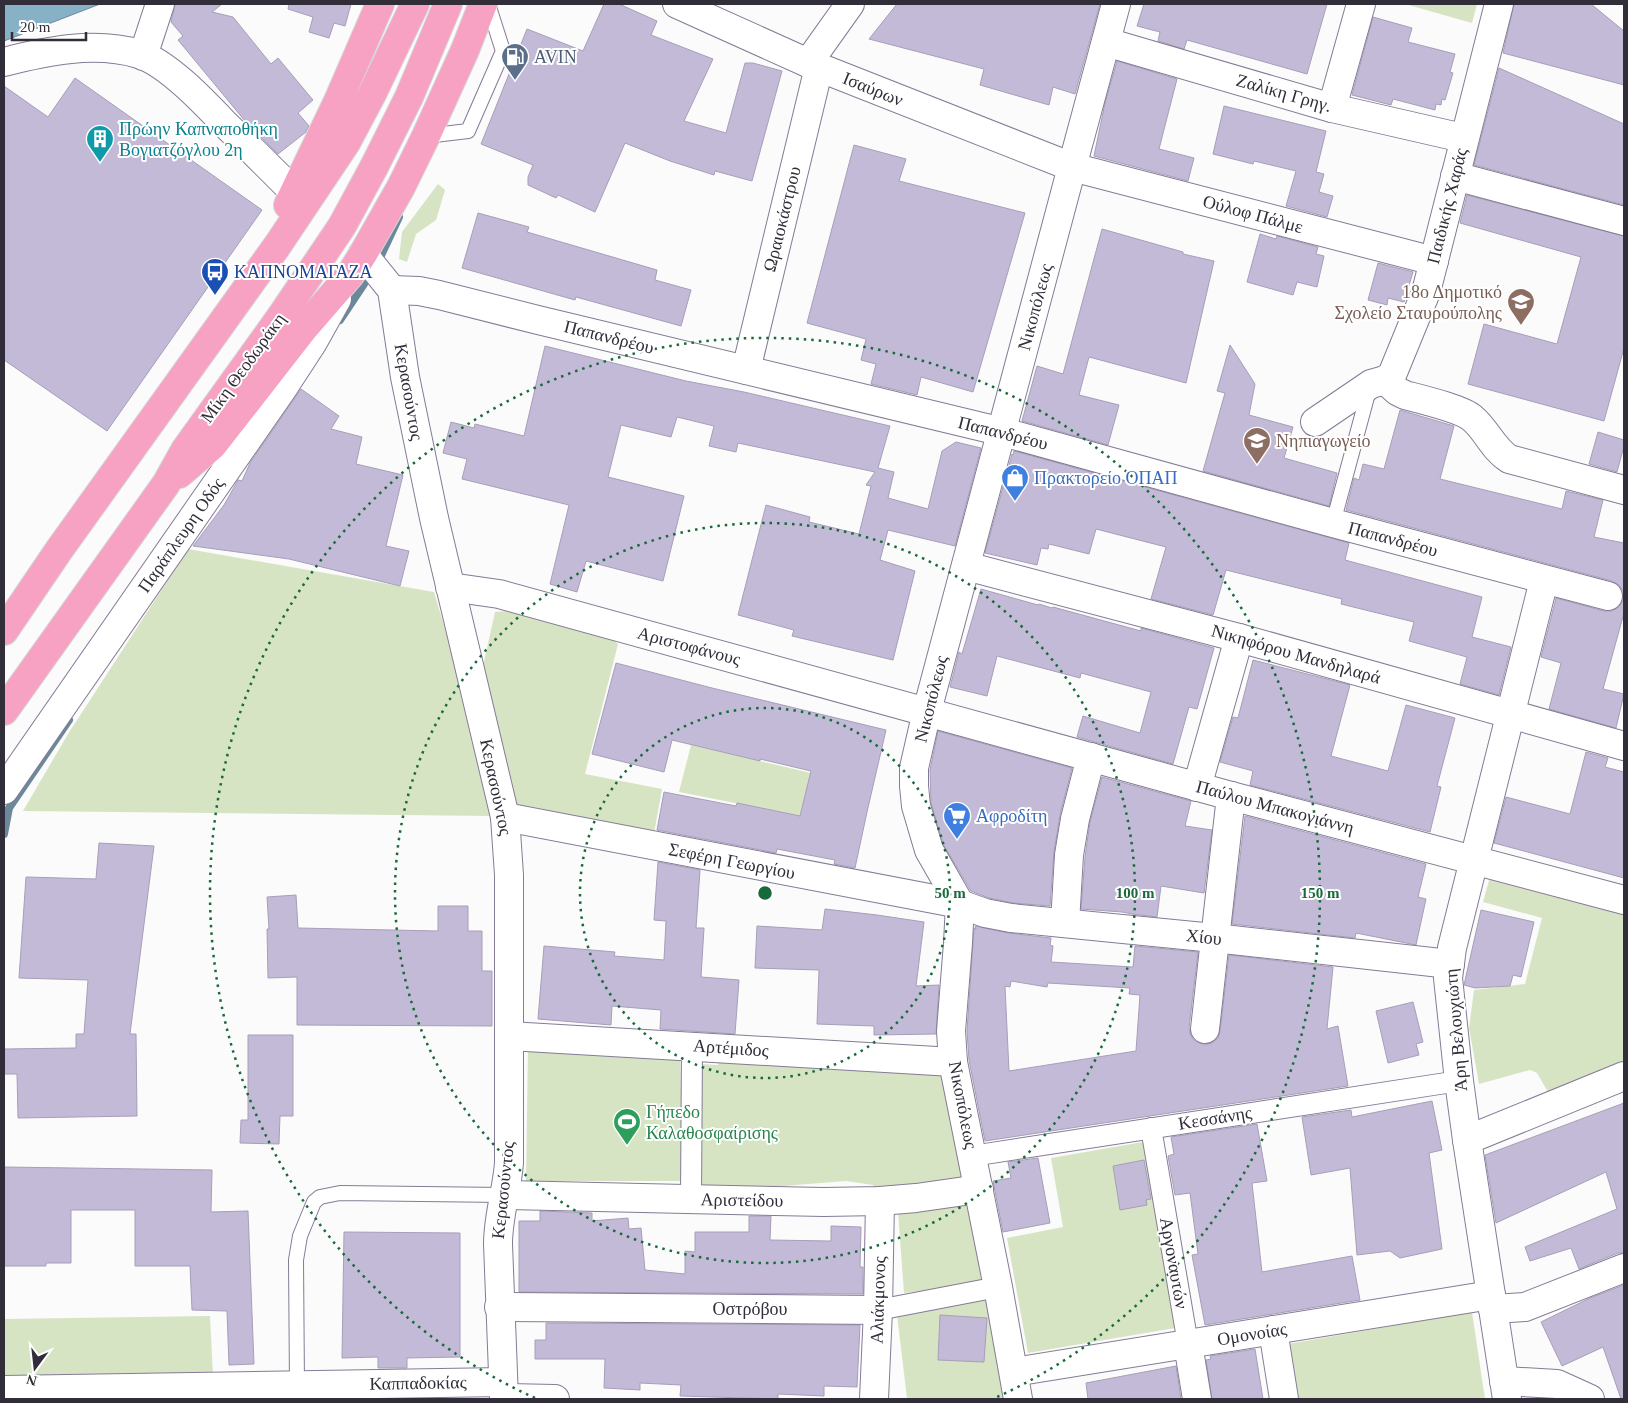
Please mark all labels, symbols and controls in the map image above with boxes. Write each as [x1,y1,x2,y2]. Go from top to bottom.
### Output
scale bar [12,10,86,42]
text: 20 m [20,19,51,35]
fuel station icon: AVIN [500,42,530,81]
place label: AVIN [534,47,577,67]
street label: Ισαύρων [840,68,906,110]
street label: Ζαλίκη Γρηγ. [1234,70,1334,116]
place label: Πρώην Καπναποθήκη Βογιατζόγλου 2η [119,119,278,160]
building icon: Πρώην Καπναποθήκη Βογιατζόγλου 2η [85,124,115,163]
street label: Παιδικής Χαράς [1423,146,1471,266]
street label: Ωραιοκάστρου [759,164,805,274]
street label: Ούλοφ Πάλμε [1201,191,1306,237]
bus stop icon: ΚΑΠΝΟΜΑΓΑΖΑ [200,257,230,296]
street label: Νικοπόλεως [1014,261,1056,353]
place label: ΚΑΠΝΟΜΑΓΑΖΑ [234,262,373,282]
place label: 18ο Δημοτικό Σχολείο Σταυρούπολης [1334,282,1502,323]
school or university icon: 18ο Δημοτικό Σχολείο Σταυρούπολης [1506,287,1536,326]
street label: Μίκη Θεοδωράκη [197,309,289,427]
street label: Παπανδρέου [562,316,656,358]
street label: Κερασούντος [391,342,427,442]
street label: Παπανδρέου [956,412,1050,454]
school or university icon: Νηπιαγωγείο [1242,426,1272,465]
place label: Νηπιαγωγείο [1276,431,1371,451]
shop icon: Πρακτορείο ΟΠΑΠ [1000,463,1030,502]
place label: Πρακτορείο ΟΠΑΠ [1034,468,1178,488]
street label: Παράπλευρη Οδός [134,474,228,596]
street label: Παπανδρέου [1346,517,1440,561]
street label: Νικηφόρου Μανδηλαρά [1209,620,1383,688]
street label: Αριστοφάνoυς [635,623,743,669]
street label: Νικοπόλεως [911,653,951,745]
street label: Κερασούντος [476,737,516,837]
street label: Παύλου Μπακογιάννη [1194,776,1356,838]
supermarket icon: Αφροδίτη [942,801,972,840]
place label: Αφροδίτη [976,806,1047,826]
street label: Σεφέρη Γεωργίου [667,839,797,883]
centre of rings [756,884,774,902]
text: 50 m [934,885,966,901]
text: 100 m [1116,885,1155,901]
text: 150 m [1301,885,1340,901]
street label: Χίου [1185,925,1223,949]
street label: Άρη Βελουχιώτη [1441,968,1471,1092]
street label: Αρτέμιδος [692,1035,770,1061]
street label: Νικοπόλεως [945,1059,981,1151]
place label: Γήπεδο Καλαθοσφαίρισης [646,1102,778,1143]
street label: Κεσσάνης [1177,1102,1253,1134]
sports icon: Γήπεδο Καλαθοσφαίρισης [612,1107,642,1146]
street label: Κερασούντος [488,1140,518,1240]
street label: Αριστείδου [701,1189,784,1211]
street label: Αργοναυτών [1156,1216,1192,1310]
street label: Αλιάκμονος [866,1256,890,1344]
street label: Οστρόβου [713,1299,788,1319]
street label: Ομονοίας [1216,1319,1288,1349]
north arrow [10,1343,60,1393]
text: N [25,1372,39,1389]
street label: Καππαδοκίας [369,1372,467,1394]

